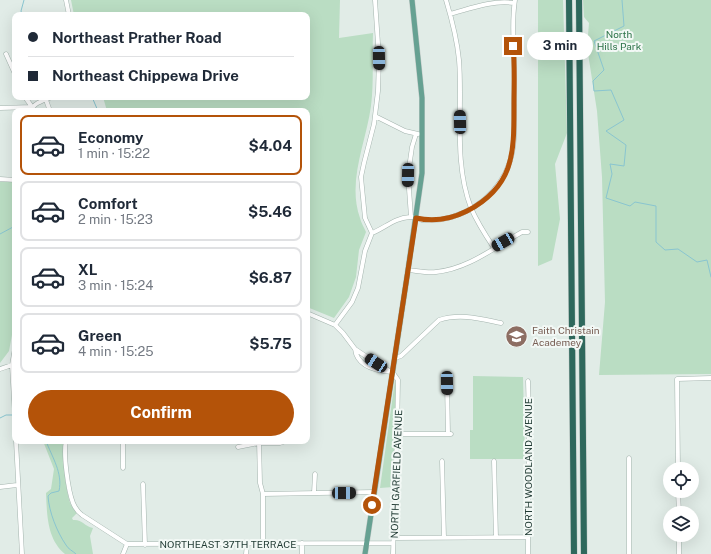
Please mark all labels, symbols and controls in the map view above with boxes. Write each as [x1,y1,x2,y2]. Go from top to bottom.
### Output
park label: North Hills Park [597,28,642,52]
text: Northeast Prather Road [52,29,222,46]
callout: 3 min [527,32,593,60]
route end [504,37,522,55]
text: 3 min [543,38,577,53]
car [373,46,385,70]
text: Northeast Chippewa Drive [52,67,239,84]
car [454,110,466,134]
icon: car [30,127,66,163]
text: Economy [78,129,143,146]
text: $4.04 [248,137,292,154]
text: 1 min · 15:22 [78,146,150,161]
car [402,163,414,187]
icon: car [30,193,66,229]
text: Comfort [78,195,138,212]
text: $5.46 [248,203,292,220]
text: 2 min · 15:23 [78,212,153,227]
car [490,231,516,253]
icon: car [30,259,66,295]
text: XL [78,261,97,278]
text: $6.87 [249,269,292,286]
text: 3 min · 15:24 [78,278,153,293]
school or university icon: Faith Christain Academey [504,323,530,349]
place label: Faith Christain Academey [532,324,600,348]
icon: car [30,325,66,361]
text: Green [78,327,122,344]
text: $5.75 [249,335,292,352]
text: 4 min · 15:25 [78,344,153,359]
car [363,351,389,375]
car [441,371,453,395]
button: Confirm [28,390,294,436]
street label: NORTH WOODLAND AVENUE [522,398,534,536]
street label: NORTH GARFIELD AVENUE [388,410,404,538]
map controls [663,462,699,542]
button: locate [663,462,699,498]
car [332,487,356,499]
route start [363,496,381,514]
button: layers [663,506,699,542]
street label: NORTHEAST 37TH TERRACE [160,538,296,550]

